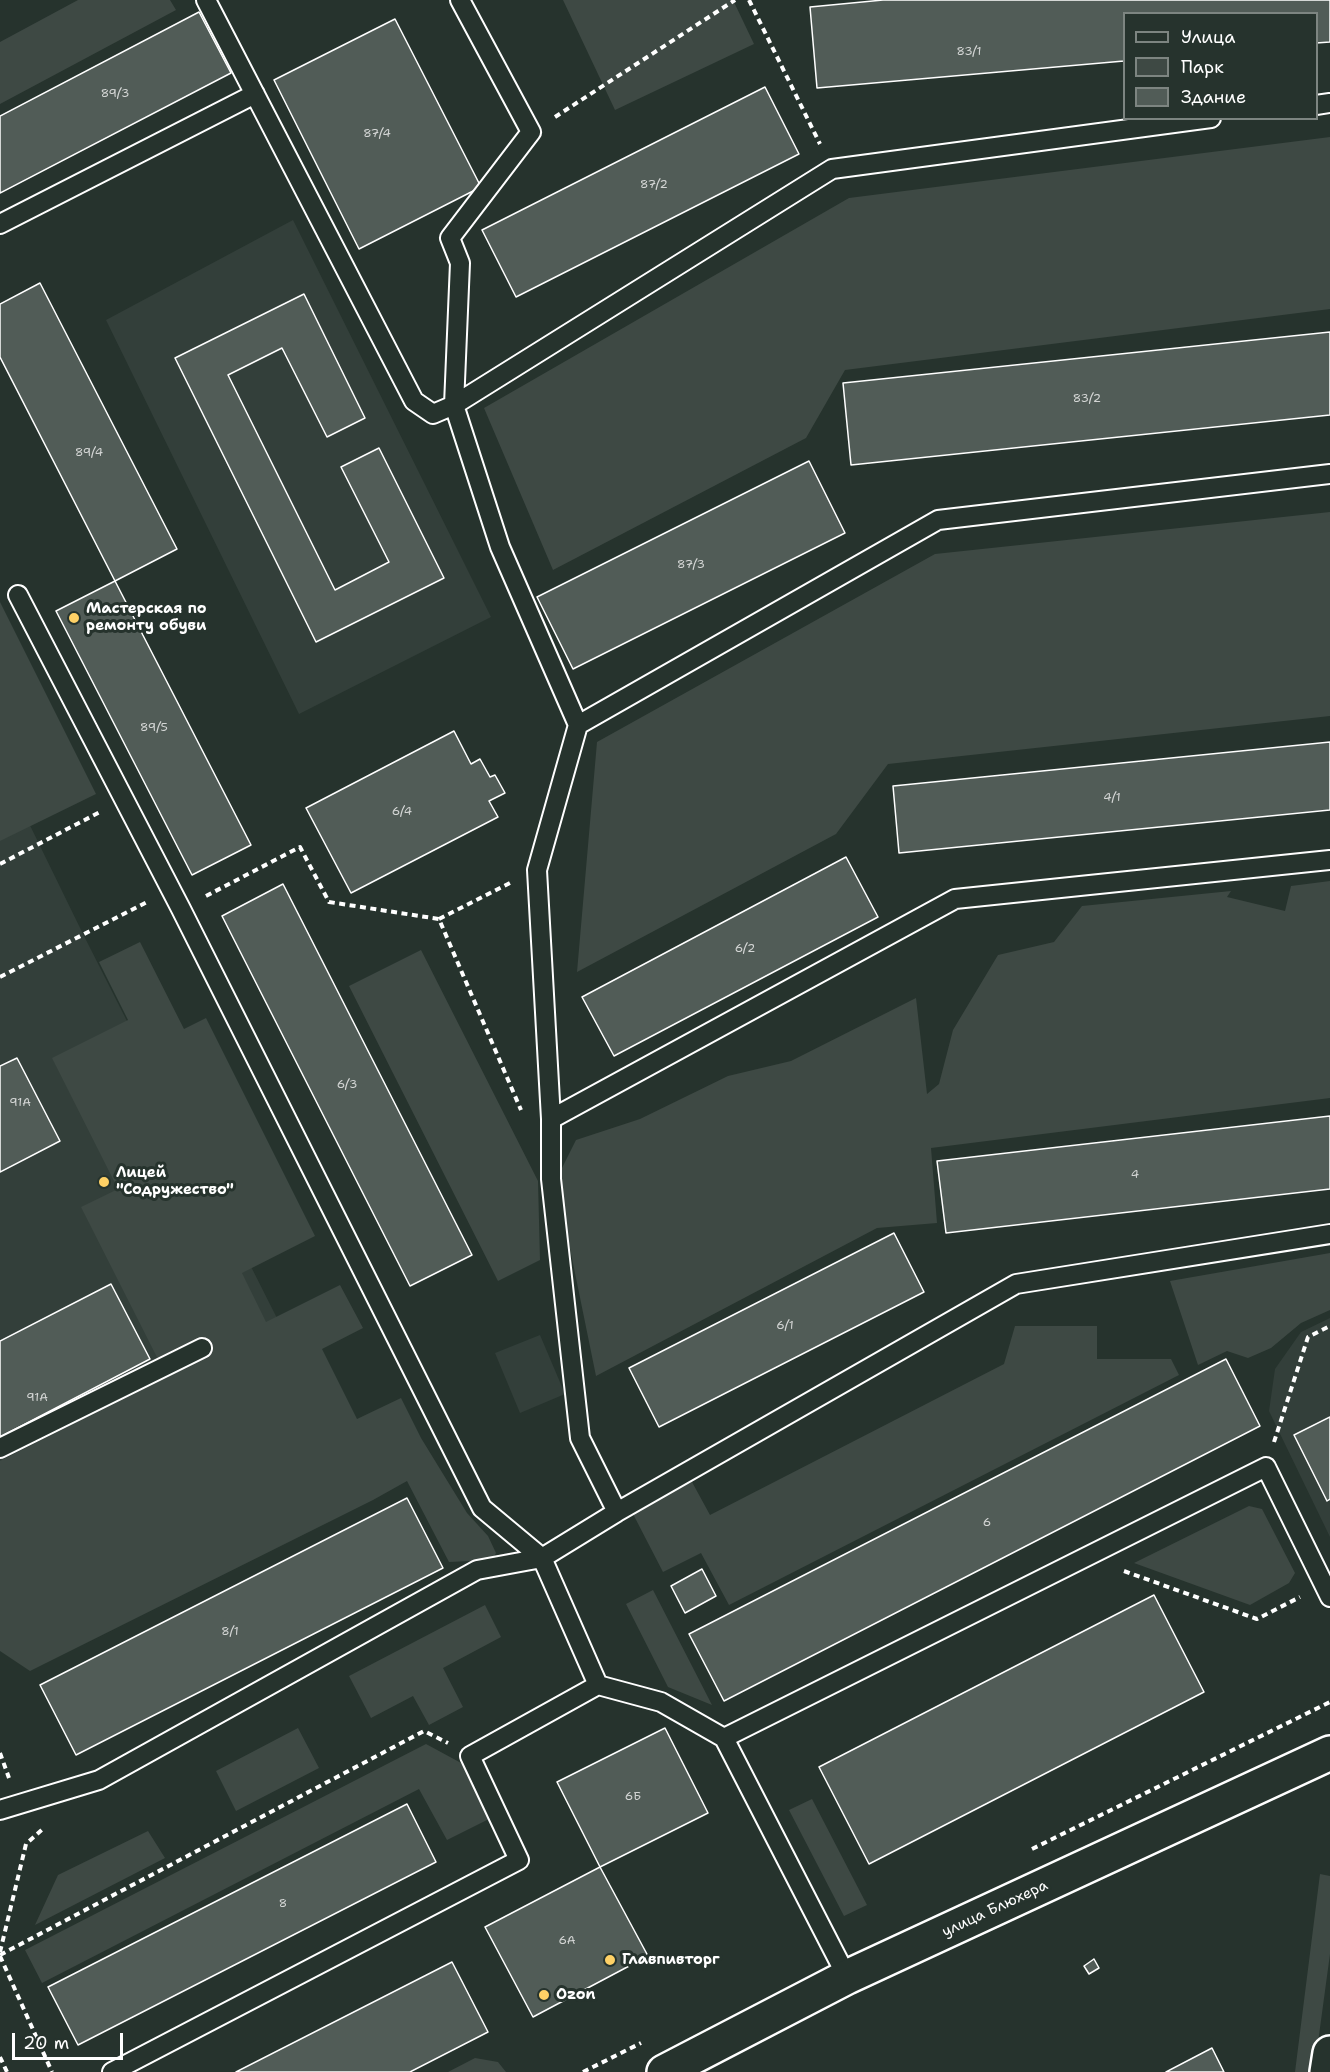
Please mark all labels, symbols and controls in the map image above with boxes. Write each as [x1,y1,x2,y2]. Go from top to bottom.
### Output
legend [1123,12,1318,120]
text: Улица [1181,25,1235,49]
house number: 83/1 [956,45,982,59]
text: Парк [1181,55,1224,79]
text: Здание [1181,85,1246,109]
house number: 89/3 [101,87,129,101]
house number: 87/4 [363,127,391,141]
house number: 87/2 [640,178,668,192]
house number: 83/2 [1073,392,1101,406]
house number: 89/4 [75,446,103,460]
house number: 87/3 [677,558,705,572]
place label: Мастерская по ремонту обуви [86,600,207,635]
marker: Мастерская по ремонту обуви [67,611,81,625]
house number: 89/5 [140,721,168,735]
house number: 4/1 [1103,791,1121,805]
house number: 6/4 [392,805,412,819]
house number: 6/2 [735,942,755,956]
house number: 6/3 [337,1078,357,1092]
house number: 91А [9,1096,31,1110]
place label: Лицей "Содружество" [116,1164,234,1199]
house number: 4 [1131,1168,1139,1182]
marker: Лицей "Содружество" [97,1175,111,1189]
house number: 6/1 [776,1319,794,1333]
house number: 91А [26,1391,48,1405]
house number: 6 [983,1516,991,1530]
house number: 8/1 [221,1625,239,1639]
house number: 6Б [625,1790,641,1804]
street label: улица Блюхера [939,1877,1051,1941]
house number: 8 [279,1897,287,1911]
house number: 6А [558,1934,576,1948]
place label: Главпивторг [622,1951,720,1969]
marker: Главпивторг [603,1953,617,1967]
place label: Ozon [556,1986,596,2004]
marker: Ozon [537,1988,551,2002]
scale bar [15,2021,126,2059]
text: 20 m [23,2031,69,2055]

